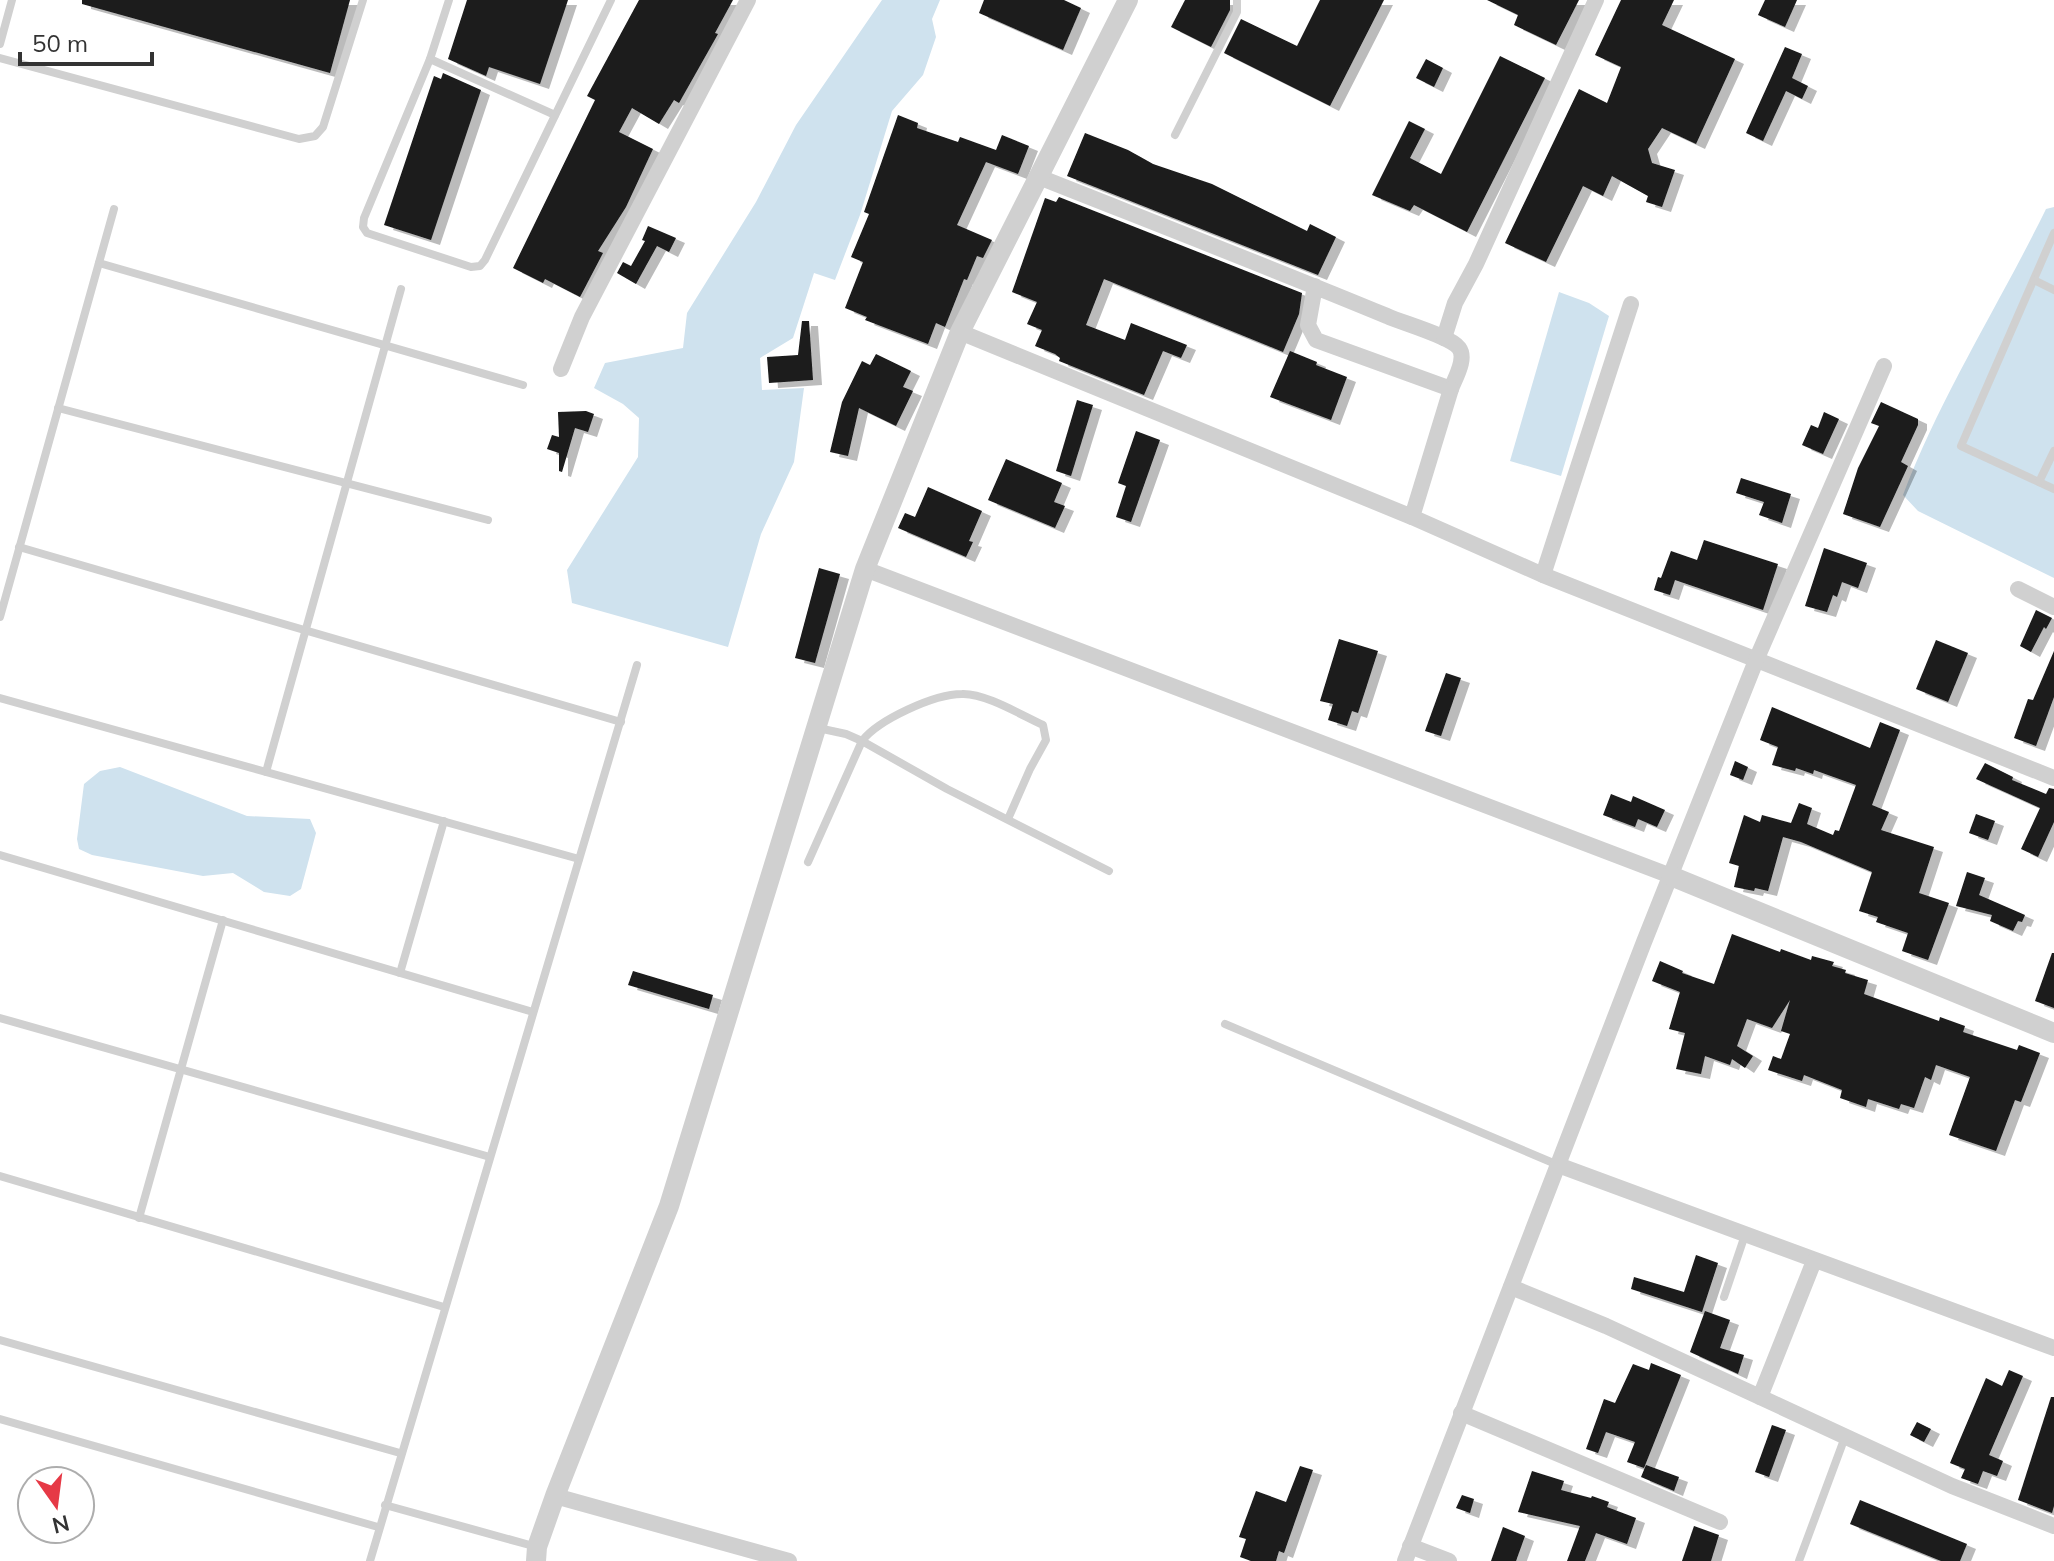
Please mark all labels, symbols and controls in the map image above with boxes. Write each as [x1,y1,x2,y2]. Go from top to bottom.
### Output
scale bar [20,16,152,66]
text: 50 m [32,28,88,58]
north arrow [16,1465,96,1545]
text: N [49,1509,72,1540]

